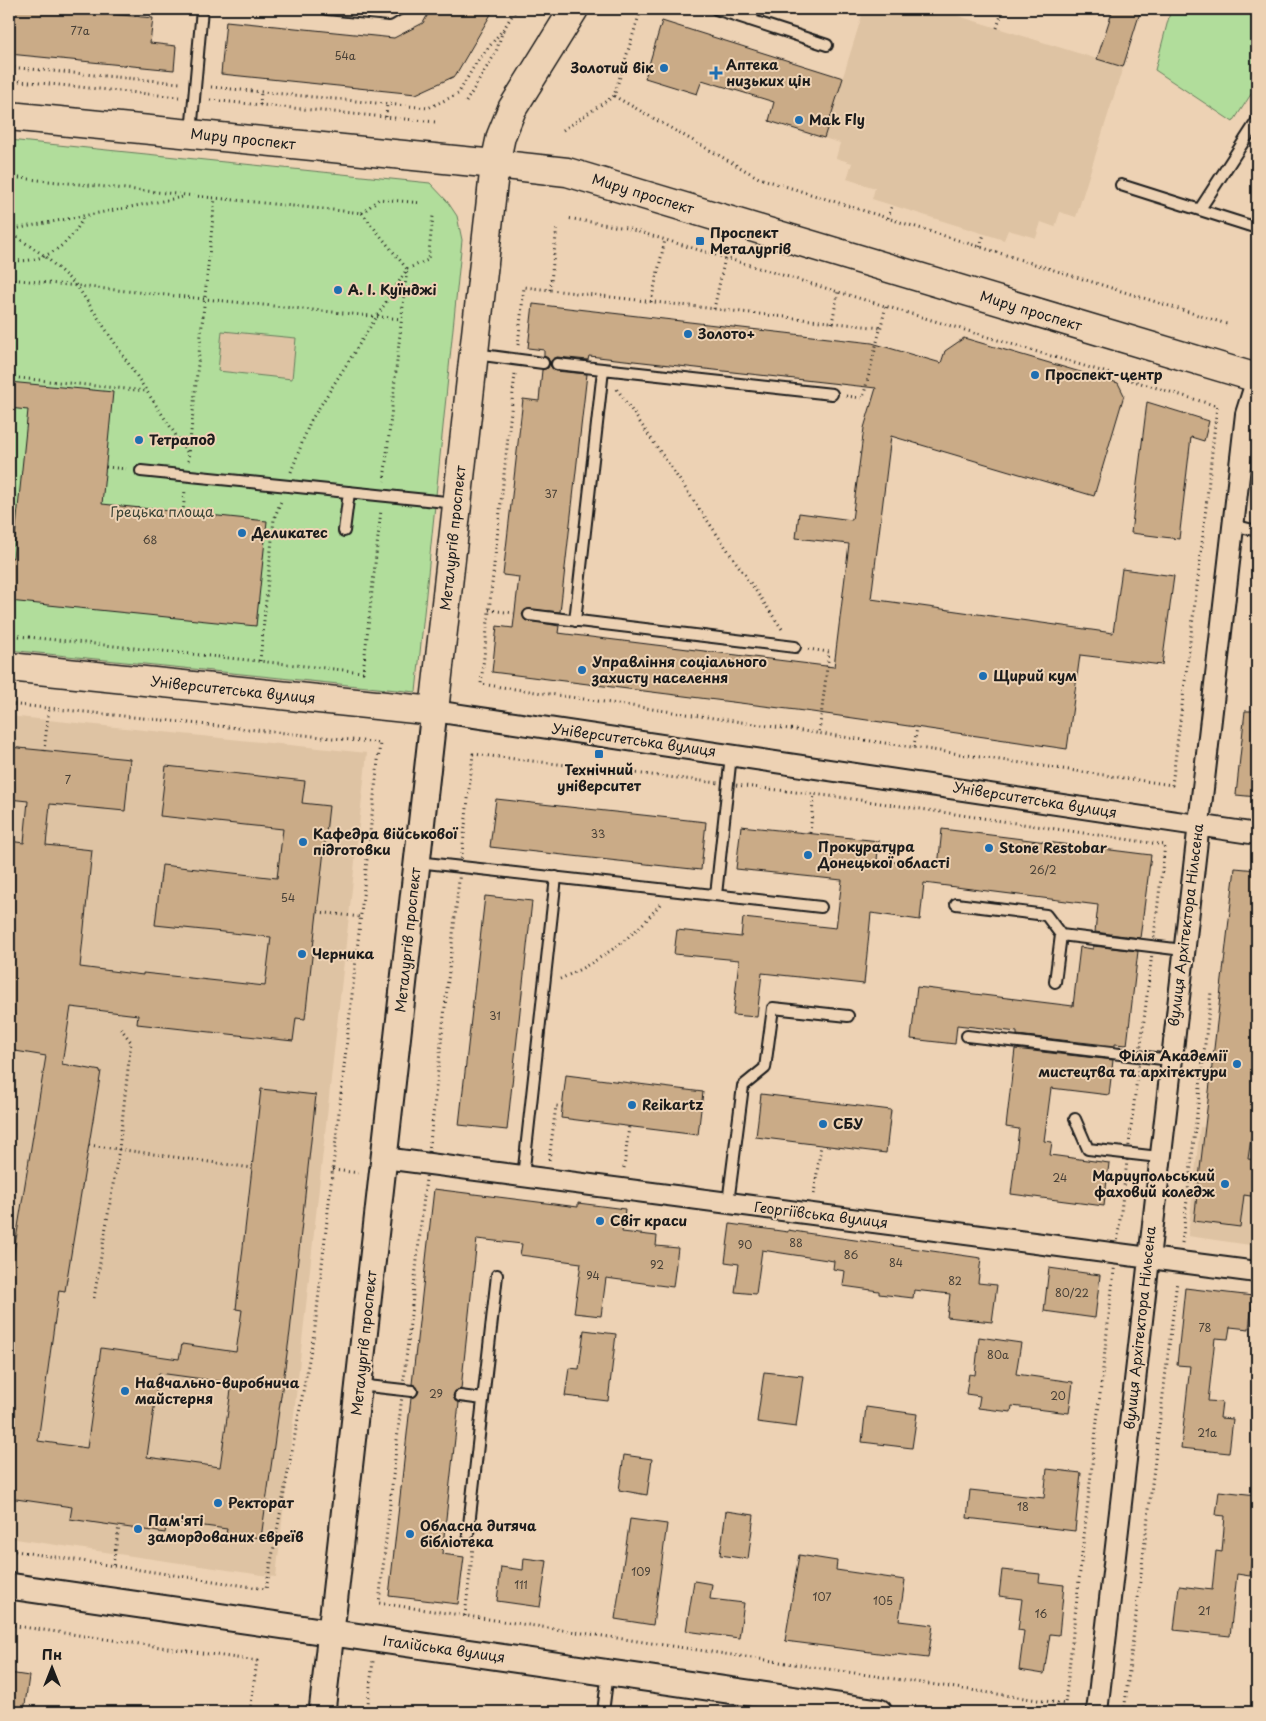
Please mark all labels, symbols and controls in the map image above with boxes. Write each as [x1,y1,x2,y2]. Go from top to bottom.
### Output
house number: 77а [71,22,90,39]
house number: 54а [334,47,356,64]
place label: Аптека низьких цін [726,54,811,91]
place label: Золотий вік [570,57,654,78]
marker: Золотий вік [658,62,670,74]
marker: Аптека низьких цін [710,67,722,79]
place label: Mak Fly [809,109,865,130]
marker: Mak Fly [793,114,805,126]
street label: Миру проспект [189,123,297,154]
street label: Миру проспект [590,168,697,219]
place label: Проспект Металургів [710,222,791,259]
marker: Проспект Металургів [694,235,706,247]
place label: А. І. Куїнджі [348,279,436,300]
marker: А. І. Куїнджі [332,284,344,296]
street label: Миру проспект [978,285,1085,336]
place label: Золото+ [697,323,755,344]
marker: Золото+ [682,328,694,340]
place label: Проспект-центр [1045,364,1163,385]
marker: Проспект-центр [1029,369,1041,381]
place label: Тетрапод [149,429,216,450]
marker: Тетрапод [133,434,145,446]
street label: Металургів проспект [434,464,471,612]
house number: 37 [545,485,558,502]
park label: Грецька площа [110,501,214,522]
place label: Деликатес [251,522,328,543]
marker: Деликатес [236,527,248,539]
house number: 68 [143,531,157,548]
place label: Управління соціального захисту населення [591,651,767,688]
marker: Управління соціального захисту населення [576,664,588,676]
place label: Щирий кум [993,665,1077,686]
street label: Університетська вулиця [150,670,316,709]
marker: Щирий кум [977,670,989,682]
street label: Університетська вулиця [551,718,718,761]
marker: Технічний університет [593,748,605,760]
place label: Технічний університет [557,759,642,796]
house number: 7 [65,771,71,788]
street label: Університетська вулиця [952,776,1118,823]
street label: вулиця Архітектора Нільсена [1163,822,1208,1028]
place label: Кафедра військової підготовки [313,823,459,860]
house number: 33 [591,825,605,842]
marker: Кафедра військової підготовки [297,836,309,848]
place label: Прокуратура Донецької області [817,836,950,873]
place label: Stone Restobar [999,837,1108,858]
marker: Stone Restobar [983,842,995,854]
marker: Прокуратура Донецької області [802,849,814,861]
house number: 26/2 [1029,861,1057,878]
street label: Металургів проспект [389,866,426,1014]
house number: 54 [281,889,295,906]
place label: Черника [312,943,374,964]
marker: Черника [296,948,308,960]
house number: 31 [489,1007,501,1024]
place label: Філія Академії мистецтва та архітектури [1038,1045,1228,1082]
marker: Філія Академії мистецтва та архітектури [1231,1058,1243,1070]
place label: Reikartz [642,1094,703,1115]
marker: Reikartz [626,1099,638,1111]
place label: СБУ [833,1113,863,1134]
marker: СБУ [817,1118,829,1130]
place label: Мариупольський фаховий коледж [1092,1165,1215,1202]
house number: 24 [1053,1169,1067,1186]
marker: Мариупольський фаховий коледж [1219,1178,1231,1190]
street label: Георгіївська вулиця [753,1196,889,1233]
place label: Свiт краси [610,1210,687,1231]
marker: Свiт краси [594,1215,606,1227]
street label: вулиця Архітектора Нільсена [1118,1225,1161,1431]
house number: 88 [789,1234,803,1251]
house number: 90 [738,1236,752,1253]
house number: 86 [844,1246,858,1263]
house number: 84 [889,1254,903,1271]
house number: 92 [650,1256,664,1273]
house number: 94 [586,1267,600,1284]
street label: Металургів проспект [345,1269,382,1417]
house number: 82 [948,1272,962,1289]
house number: 80/22 [1055,1284,1089,1301]
house number: 78 [1199,1319,1212,1336]
house number: 80а [987,1346,1009,1363]
place label: Навчально-виробнича майстерня [135,1372,300,1409]
marker: Навчально-виробнича майстерня [119,1385,131,1397]
house number: 29 [429,1385,443,1402]
house number: 20 [1050,1387,1066,1404]
house number: 21а [1197,1424,1217,1441]
place label: Ректорат [228,1492,294,1513]
marker: Ректорат [212,1497,224,1509]
house number: 18 [1017,1498,1029,1515]
place label: Пам'яті замордованих євреїв [147,1510,304,1547]
place label: Обласна дитяча бібліотека [420,1515,537,1552]
marker: Пам'яті замордованих євреїв [132,1523,144,1535]
marker: Обласна дитяча бібліотека [404,1528,416,1540]
house number: 109 [631,1563,651,1580]
house number: 111 [514,1576,528,1593]
house number: 107 [813,1588,831,1605]
house number: 105 [873,1592,893,1609]
house number: 21 [1198,1602,1210,1619]
house number: 16 [1035,1605,1048,1622]
street label: Італійська вулиця [382,1630,506,1667]
north arrow [28,1644,78,1694]
text: Пн [42,1644,62,1665]

